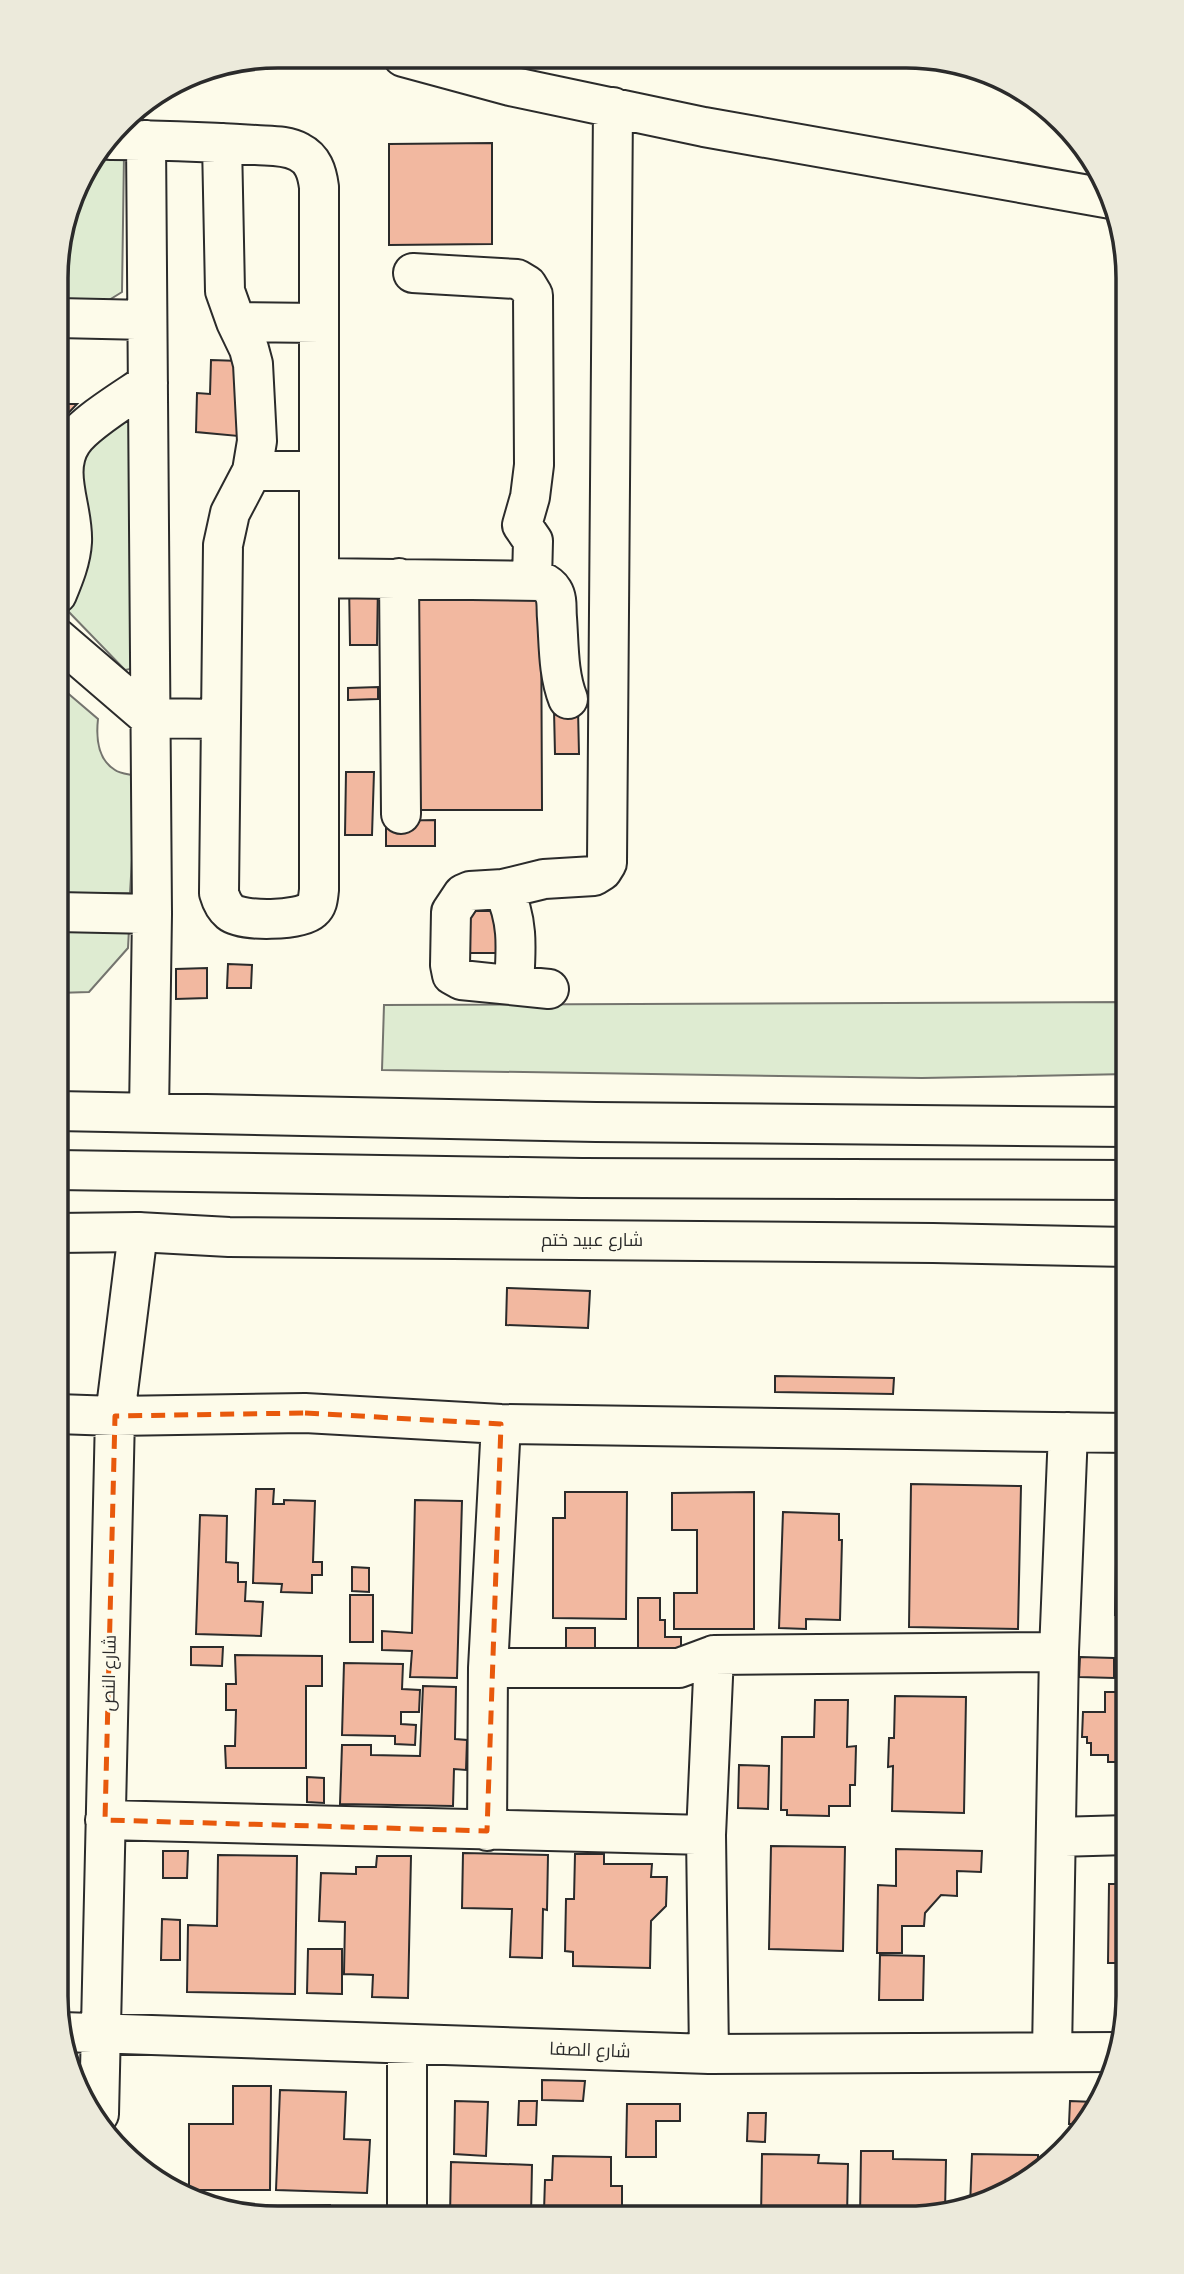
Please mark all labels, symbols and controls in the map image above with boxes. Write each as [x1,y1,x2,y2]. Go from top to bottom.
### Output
street label: شارع عبيد ختم [541,1229,643,1252]
street label: شارع النص [97,1635,122,1711]
street label: شارع الصفا [549,2038,631,2063]

